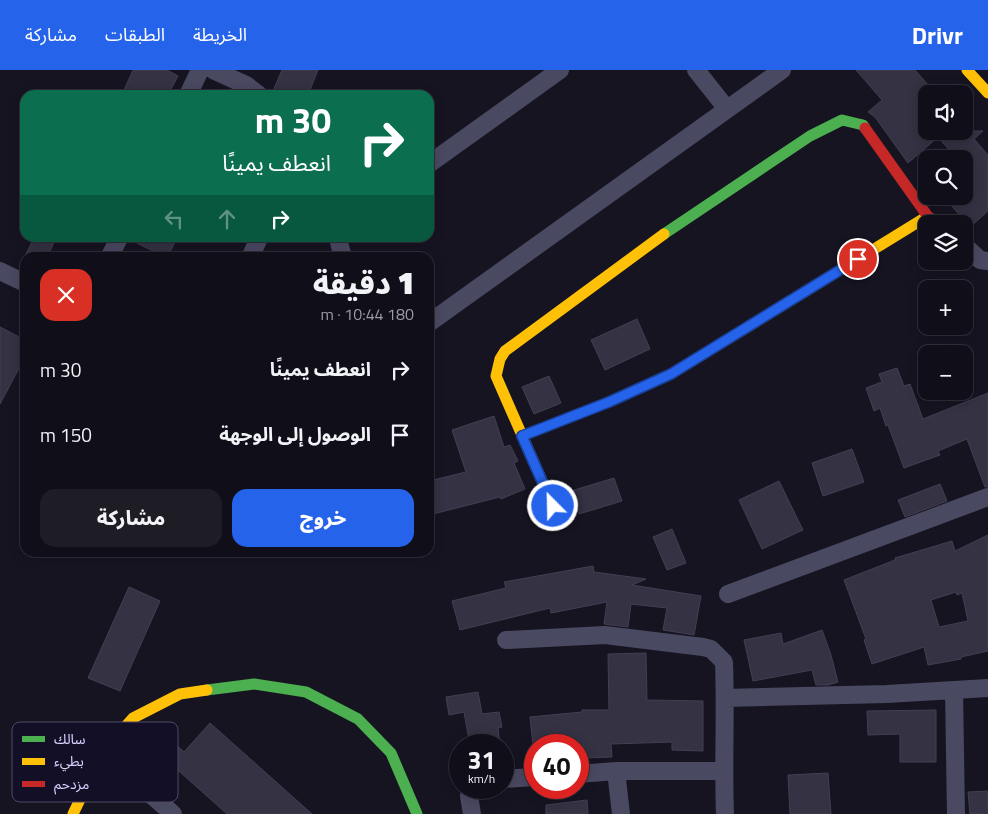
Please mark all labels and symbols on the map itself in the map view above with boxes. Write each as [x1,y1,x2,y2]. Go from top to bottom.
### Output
pin [837,238,879,280]
position arrow [526,479,578,531]
legend [12,722,178,802]
text: سالك [54,728,86,749]
speed limit sign: 40 [524,734,589,799]
text: بطيء [54,750,84,772]
text: مزدحم [54,773,89,795]

